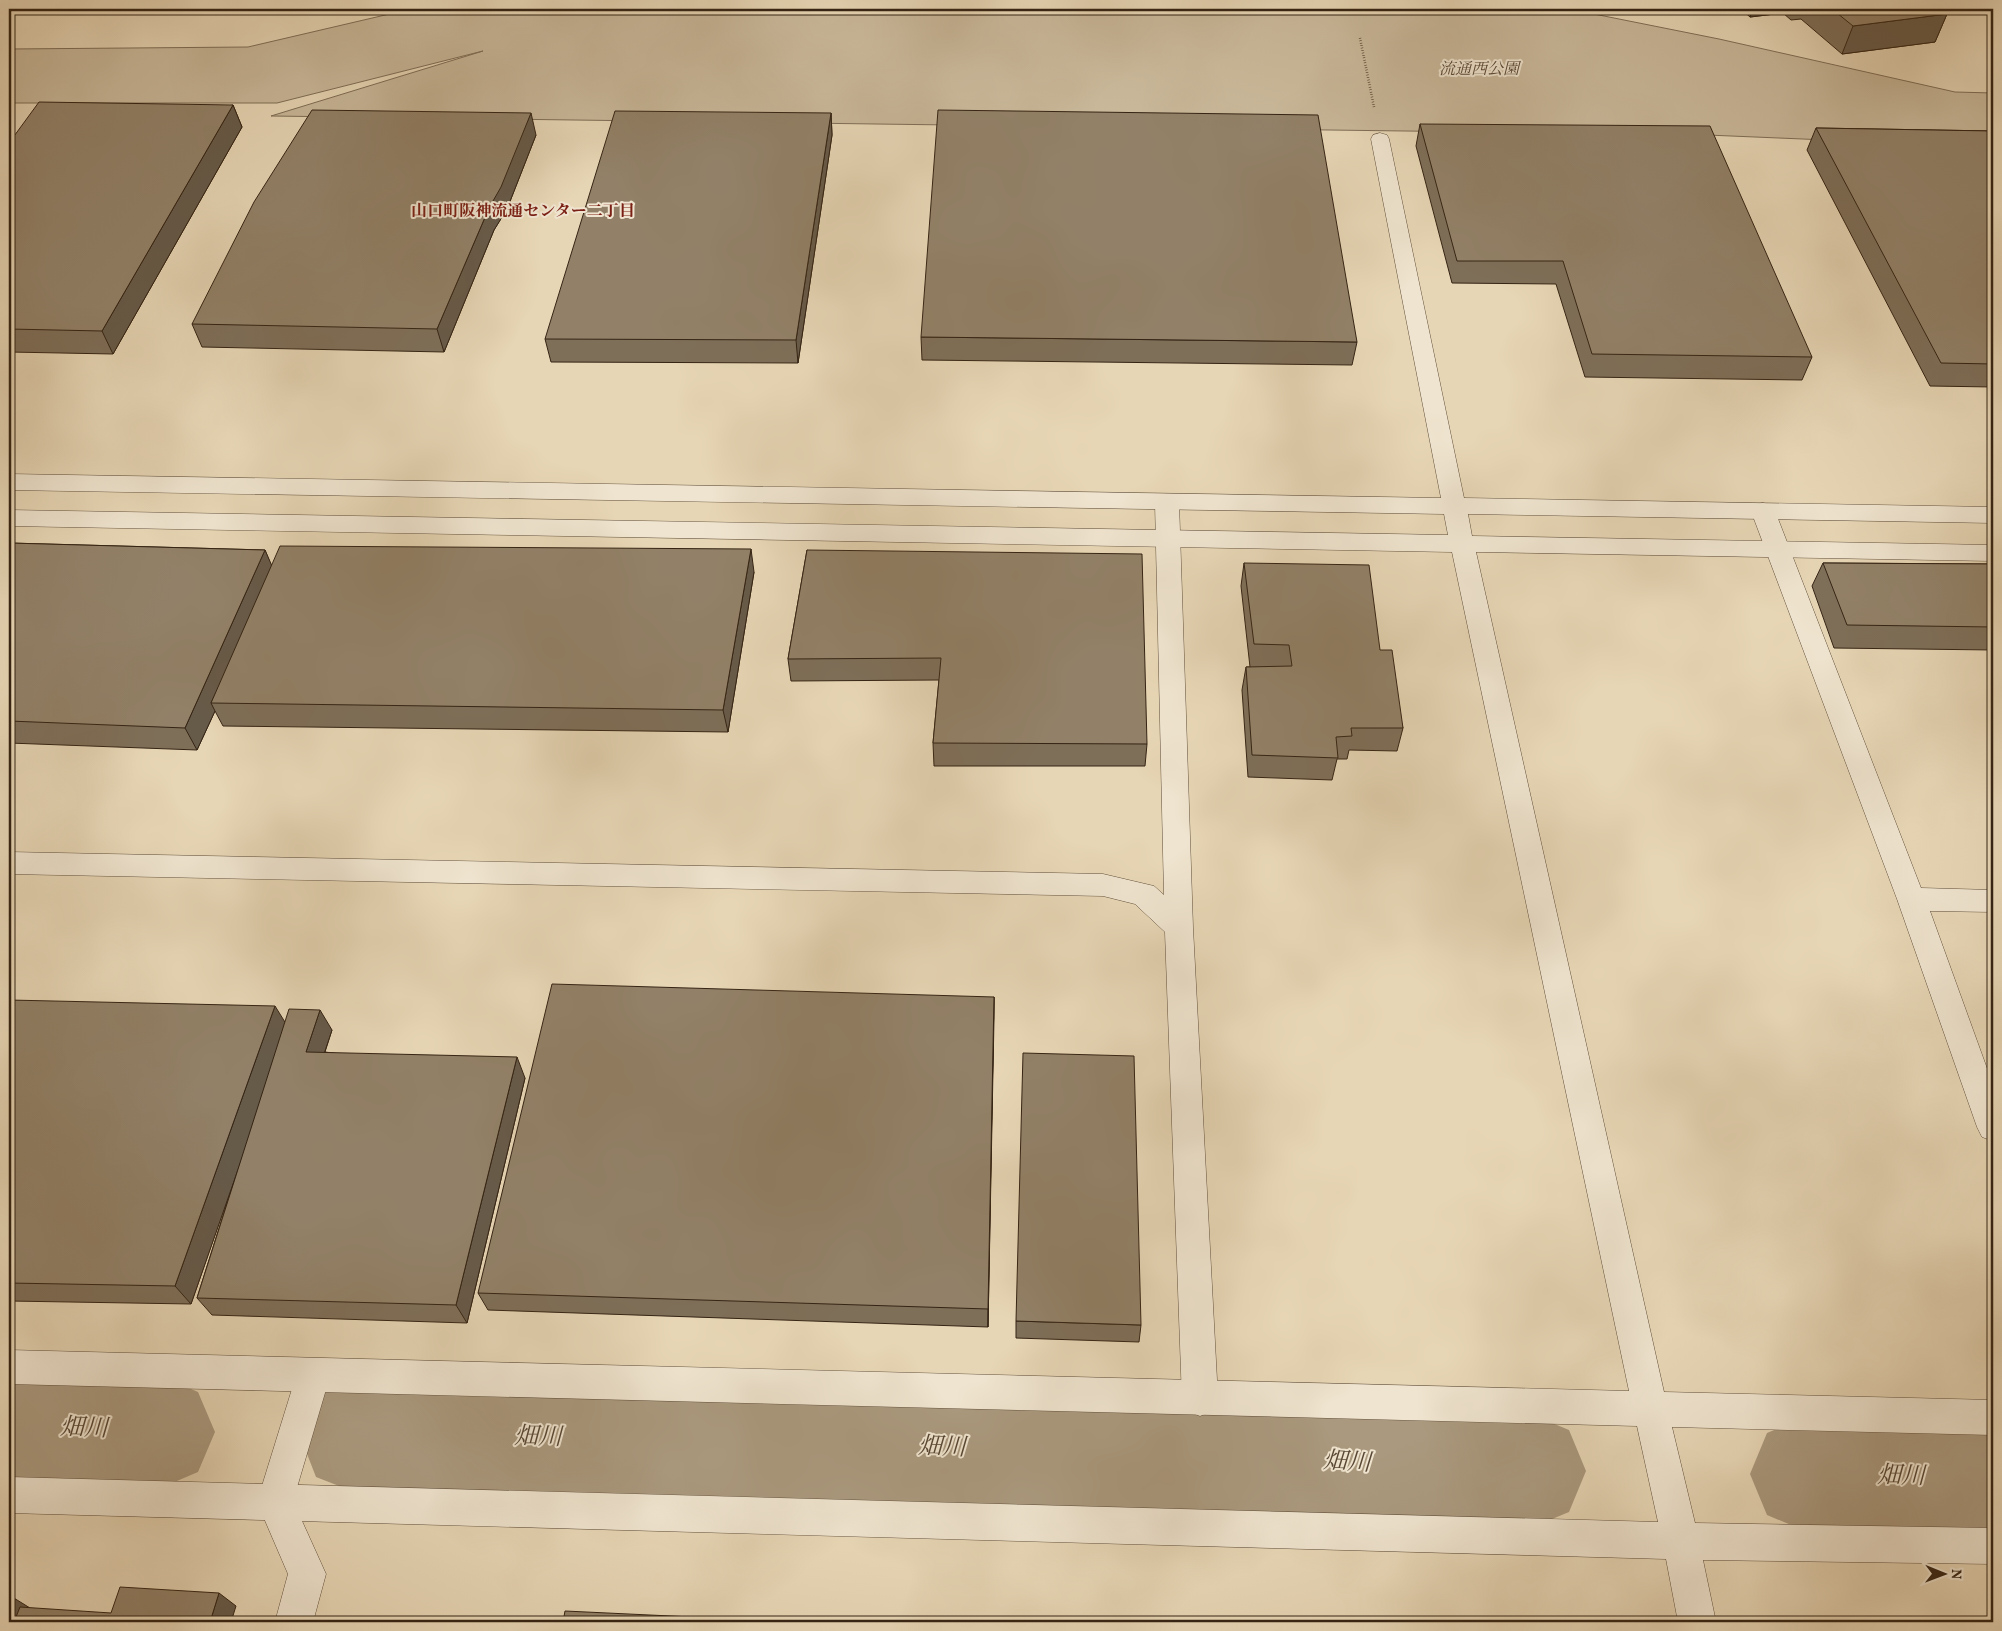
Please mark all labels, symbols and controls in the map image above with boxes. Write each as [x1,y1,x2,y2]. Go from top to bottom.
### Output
park label: 流通西公園 [1439,59,1522,81]
district label: 山口町阪神流通センター二丁目 [411,201,635,223]
water label: 畑川 [59,1411,112,1447]
water label: 畑川 [514,1421,565,1455]
water label: 畑川 [917,1430,970,1466]
water label: 畑川 [1322,1445,1375,1481]
water label: 畑川 [1877,1460,1928,1494]
north arrow [1920,1548,1970,1598]
text: N [1946,1569,1965,1579]

